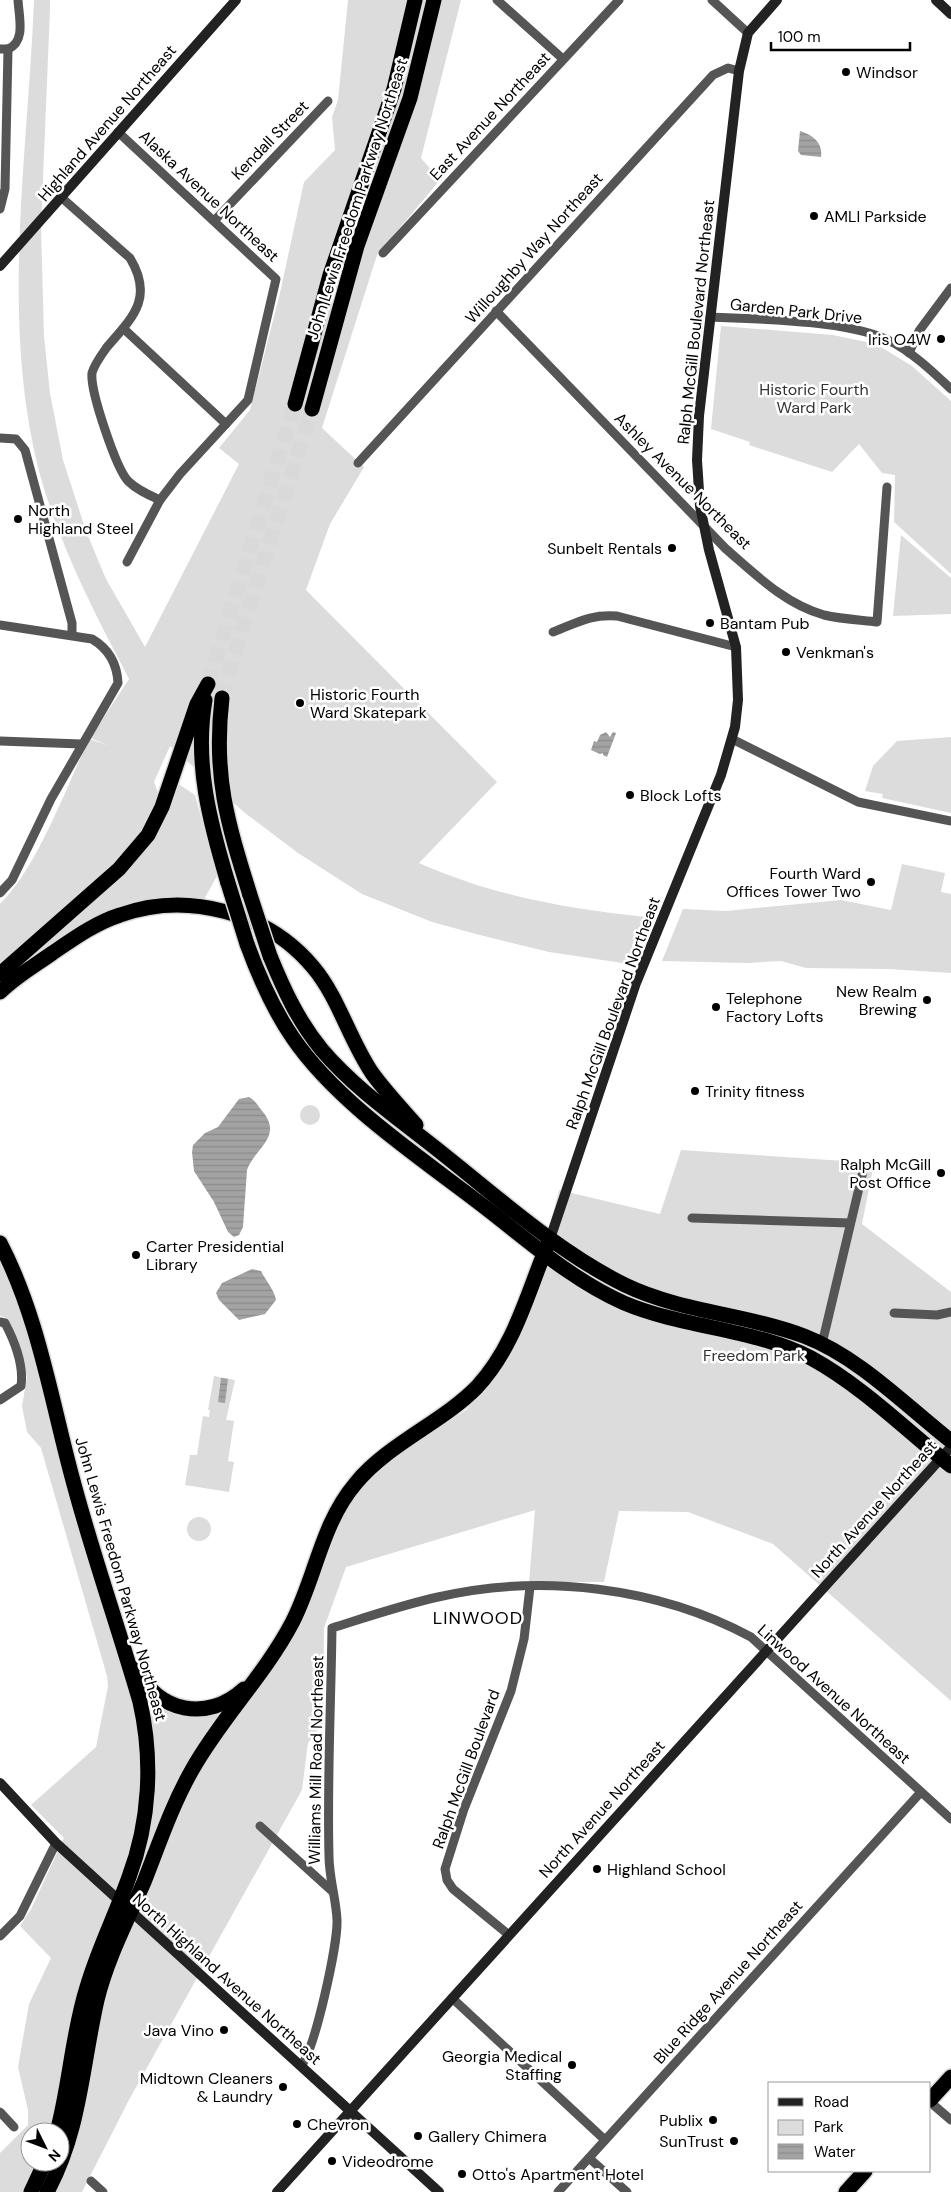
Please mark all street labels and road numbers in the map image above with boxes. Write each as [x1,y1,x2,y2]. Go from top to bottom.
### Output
street label: Highland Avenue Northeast [33,40,181,206]
street label: East Avenue Northeast [425,47,555,185]
street label: John Lewis Freedom Parkway Northeast [302,56,412,342]
street label: Kendall Street [227,96,313,184]
street label: Alaska Avenue Northeast [134,126,284,266]
street label: Willoughby Way Northeast [461,168,607,328]
street label: Ralph McGill Boulevard Northeast [673,199,719,445]
street label: Garden Park Drive [729,294,863,328]
street label: Ashley Avenue Northeast [610,408,756,554]
street label: Ralph McGill Boulevard Northeast [561,894,665,1132]
street label: John Lewis Freedom Parkway Northeast [70,1435,172,1723]
street label: North Avenue Northeast [806,1436,942,1582]
street label: Linwood Avenue Northeast [753,1620,915,1768]
street label: Williams Mill Road Northeast [304,1655,328,1865]
street label: Ralph McGill Boulevard [427,1686,505,1852]
street label: North Avenue Northeast [534,1736,670,1882]
street label: North Highland Avenue Northeast [128,1889,326,2069]
street label: Blue Ridge Avenue Northeast [649,1896,807,2068]

